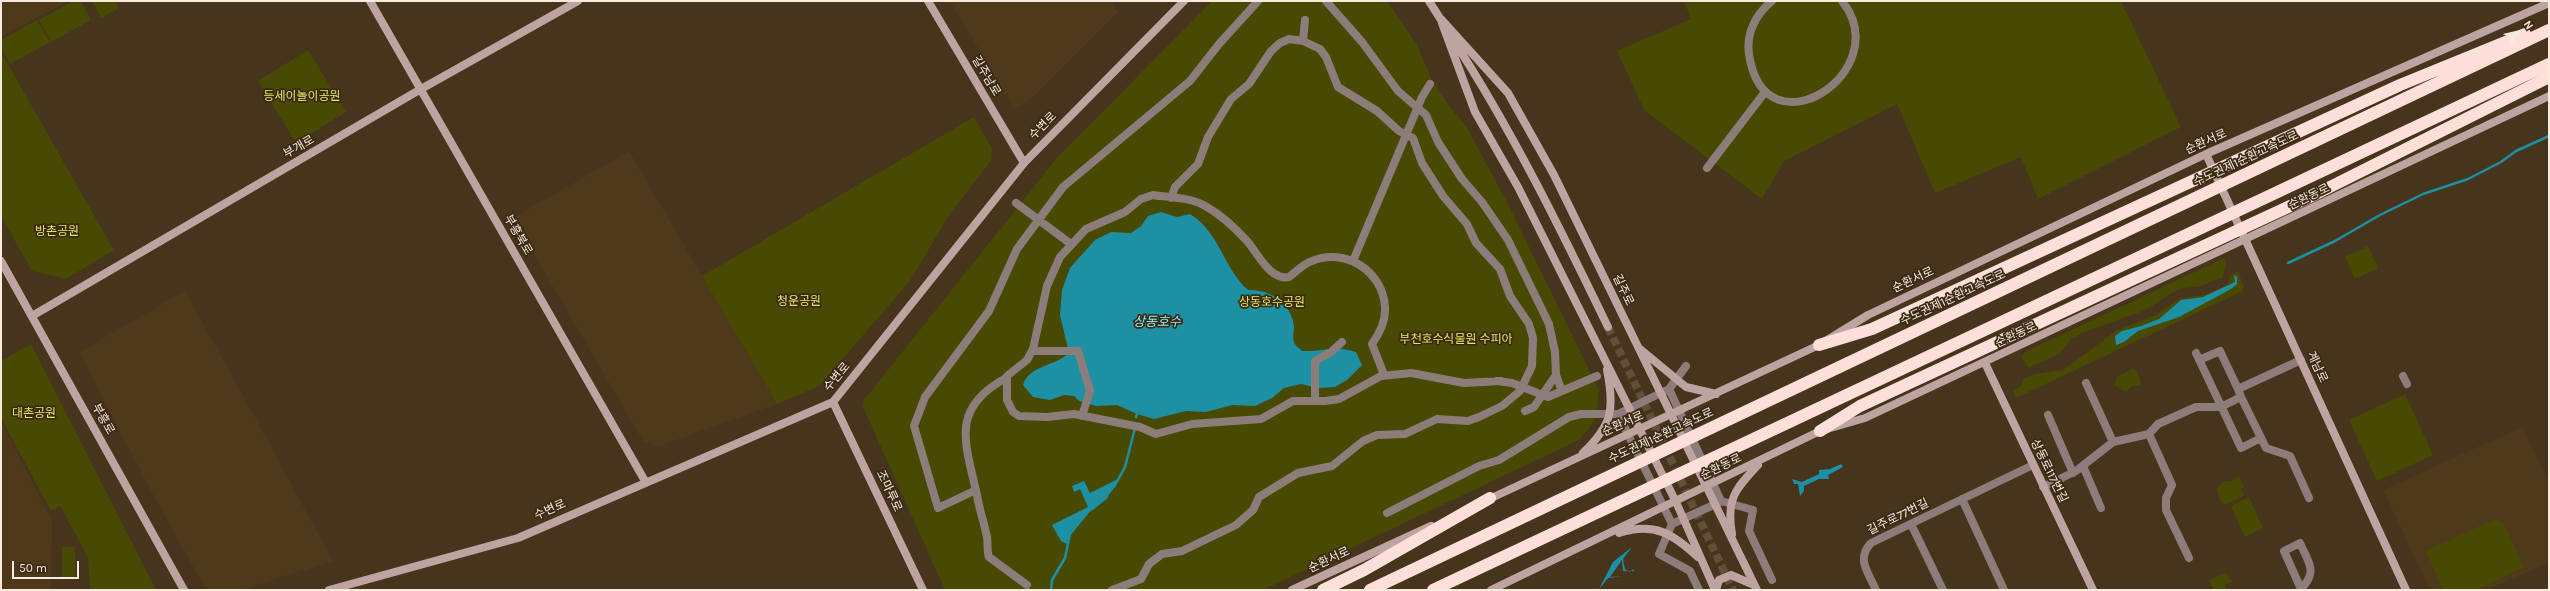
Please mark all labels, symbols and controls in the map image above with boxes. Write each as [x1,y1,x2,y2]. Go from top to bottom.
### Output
north arrow [2498,12,2538,52]
text: N [2521,18,2536,32]
street label: 길주남로 [968,53,1004,99]
park label: 등세이놀이공원 [263,90,341,104]
street label: 수변로 [1026,109,1060,143]
street label: 순환서로 [2183,126,2229,158]
street label: 수도권제1순환고속도로 [2191,128,2301,190]
street label: 부개로 [281,132,317,162]
street label: 순환동로 [2286,181,2332,213]
street label: 부흥북로 [501,212,535,258]
park label: 방촌공원 [35,225,79,239]
street label: 순환서로 [1890,264,1936,296]
street label: 수도권제1순환고속도로 [1898,267,2008,329]
street label: 길주로 [1609,272,1637,308]
park label: 청운공원 [777,295,821,309]
park label: 상동호수공원 [1239,296,1305,310]
water label: 상동호수 [1133,314,1181,330]
street label: 순환동로 [1993,319,2039,351]
park label: 부천호수식물원 수피아 [1399,333,1513,347]
street label: 계남로 [2303,349,2331,385]
street label: 수변로 [821,360,853,394]
street label: 부흥로 [89,401,117,437]
street label: 수도권제1순환고속도로 [1606,405,1716,467]
park label: 대촌공원 [12,407,56,421]
street label: 순환서로 [1600,408,1646,440]
street label: 상동로117번길 [2027,437,2071,505]
street label: 순환동로 [1698,451,1744,483]
street label: 조마루로 [873,468,905,514]
street label: 길주로77번길 [1865,496,1931,538]
street label: 수변로 [532,497,568,523]
street label: 순환서로 [1306,544,1352,576]
scale bar [14,553,81,579]
text: 50 m [19,561,47,575]

